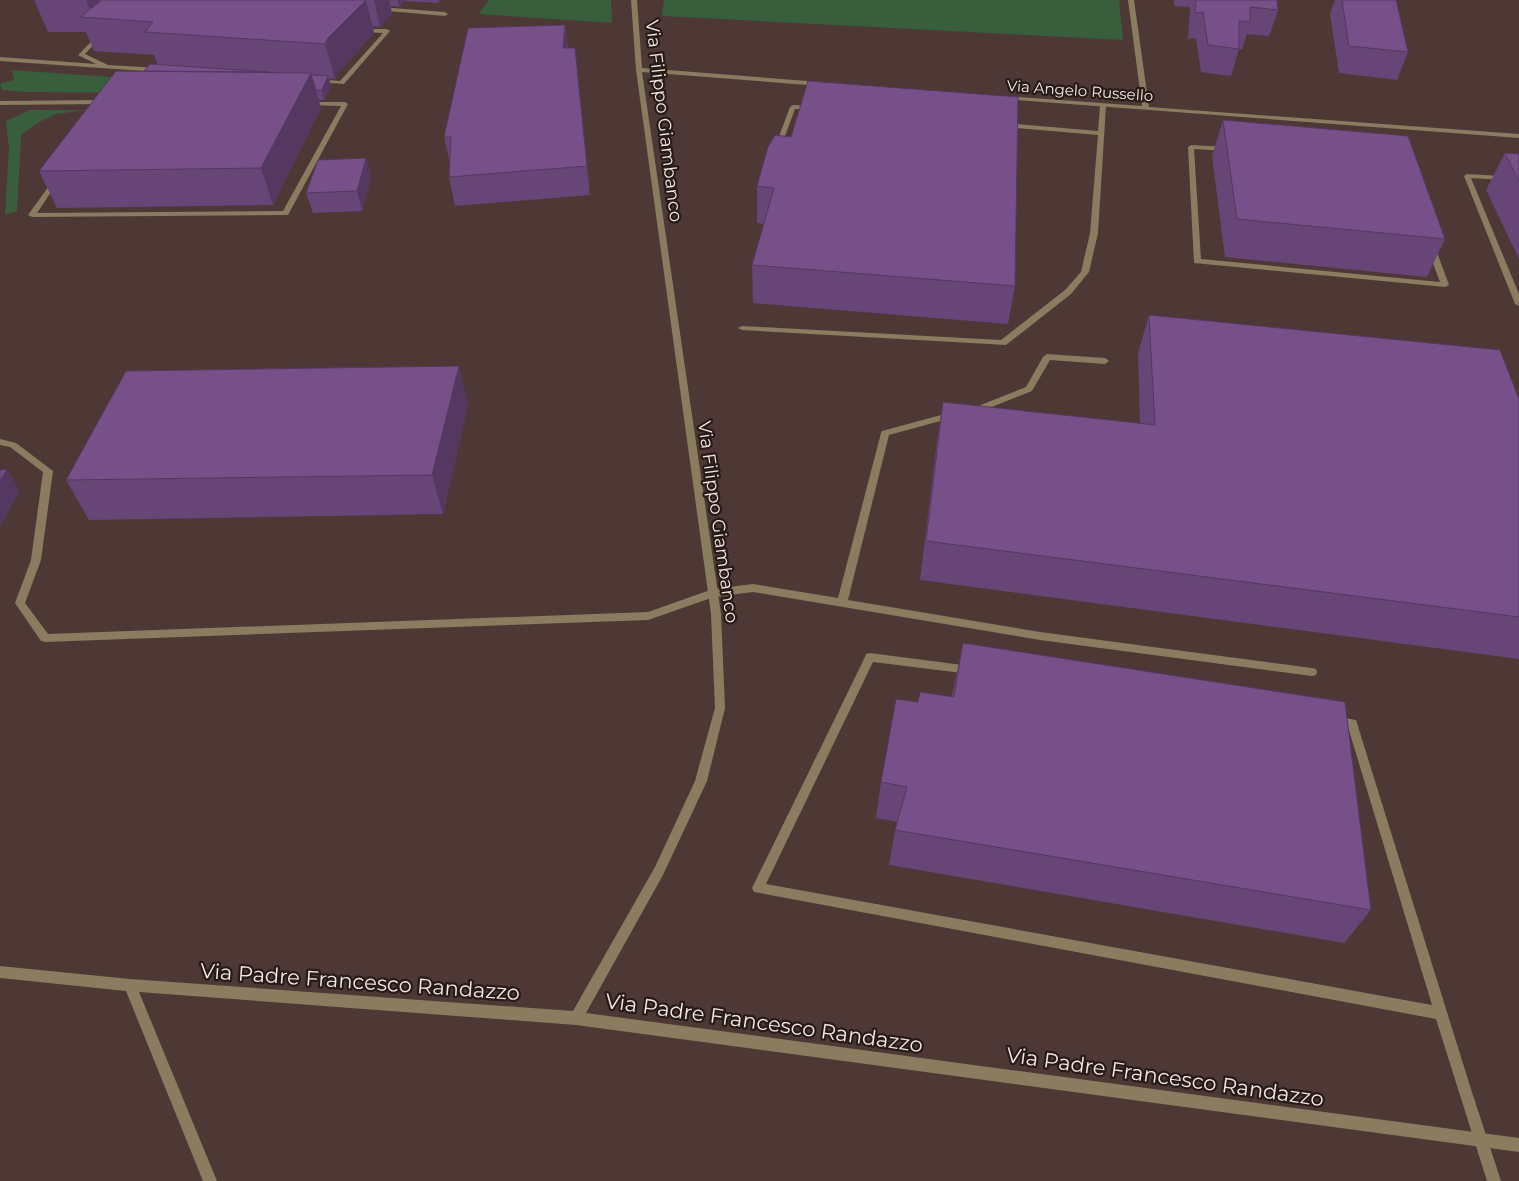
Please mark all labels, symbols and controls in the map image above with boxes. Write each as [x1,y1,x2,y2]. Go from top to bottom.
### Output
street label: Via Filippo Giambanco [641,19,687,223]
street label: Via Angelo Russello [1006,76,1154,105]
street label: Via Filippo Giambanco [693,420,743,624]
street label: Via Padre Francesco Randazzo [199,958,521,1005]
street label: Via Padre Francesco Randazzo [604,988,924,1057]
street label: Via Padre Francesco Randazzo [1005,1042,1325,1111]

